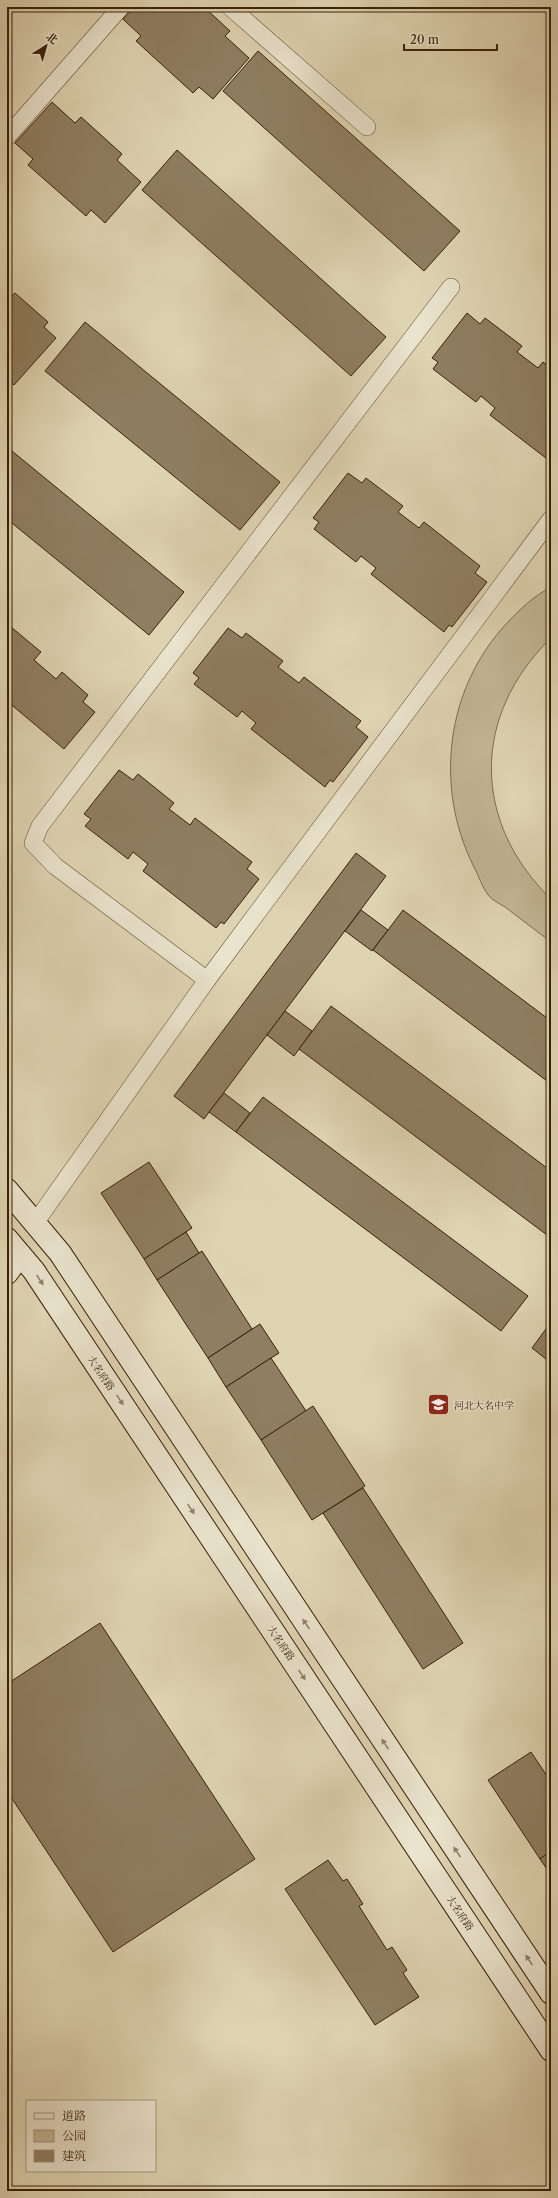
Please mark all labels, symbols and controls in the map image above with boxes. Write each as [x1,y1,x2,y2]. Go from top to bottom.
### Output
north arrow [26,26,66,66]
scale bar [404,26,497,52]
text: 北 [43,29,61,47]
text: 20 m [410,32,439,47]
one-way arrow [36,1275,44,1285]
street label: 大名府路 [84,1353,118,1393]
school or university icon: 河北大名中学 [425,1392,451,1418]
one-way arrow [116,1395,123,1406]
place label: 河北大名中学 [454,1399,514,1412]
one-way arrow [188,1503,195,1515]
one-way arrow [302,1618,310,1629]
street label: 大名府路 [264,1623,298,1663]
one-way arrow [298,1670,306,1681]
one-way arrow [382,1738,389,1749]
one-way arrow [454,1846,461,1858]
street label: 大名府路 [443,1893,477,1933]
one-way arrow [526,1954,533,1966]
legend [26,2100,156,2172]
text: 道路 [62,2108,86,2123]
text: 公园 [62,2128,86,2143]
text: 建筑 [62,2148,86,2163]

